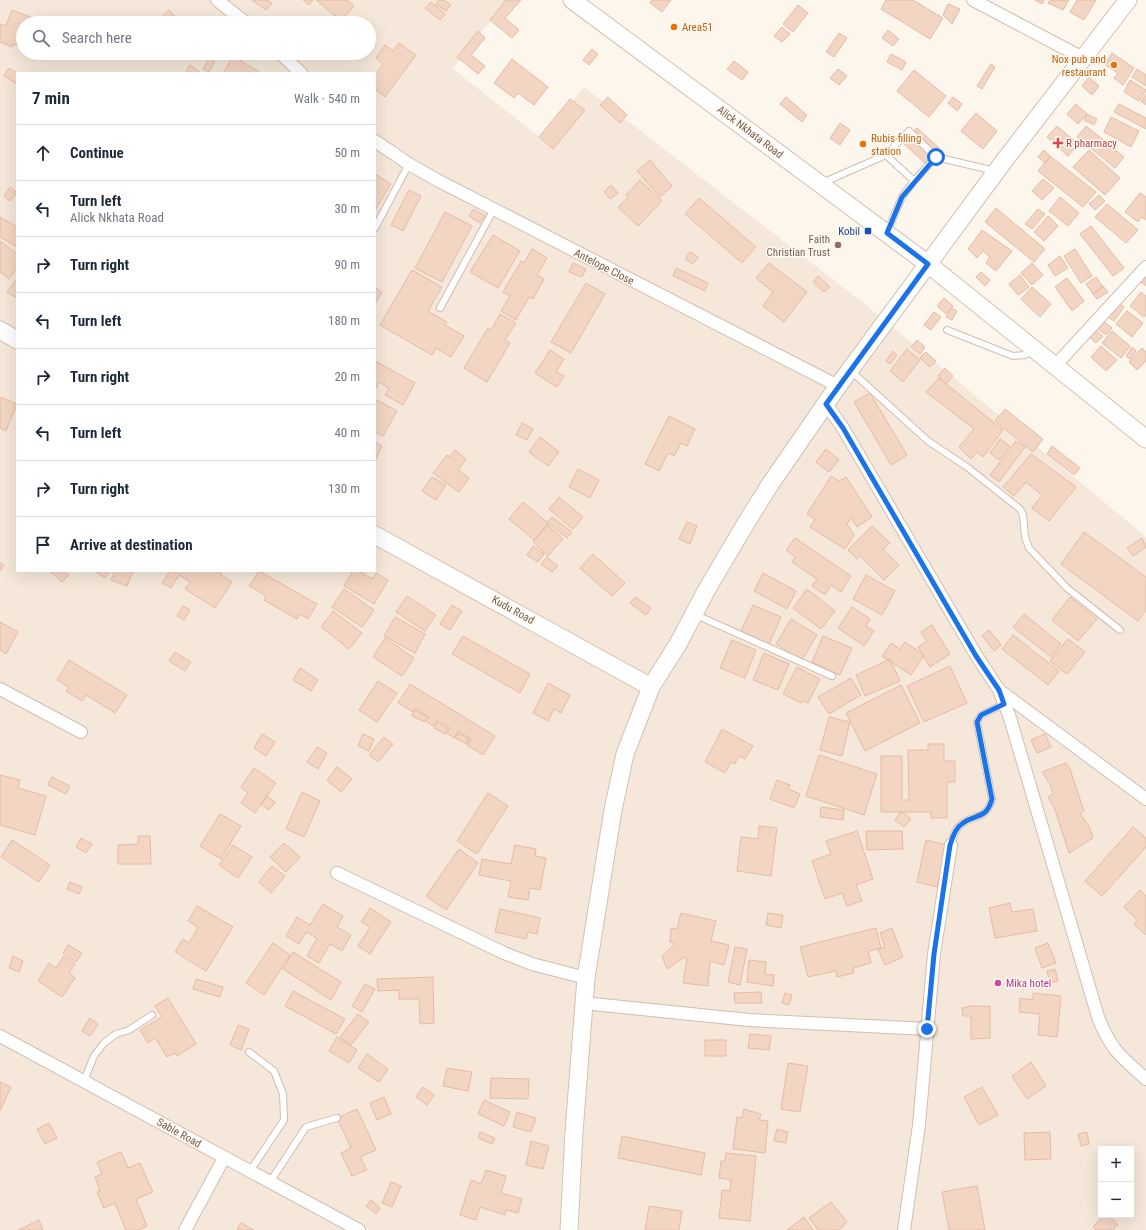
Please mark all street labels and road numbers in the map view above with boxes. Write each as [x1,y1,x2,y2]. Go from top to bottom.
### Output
street label: Alick Nkhata Road [714,103,786,161]
street label: Antelope Close [572,246,636,288]
street label: Kudu Road [489,593,537,627]
street label: Sable Road [155,1116,203,1150]

